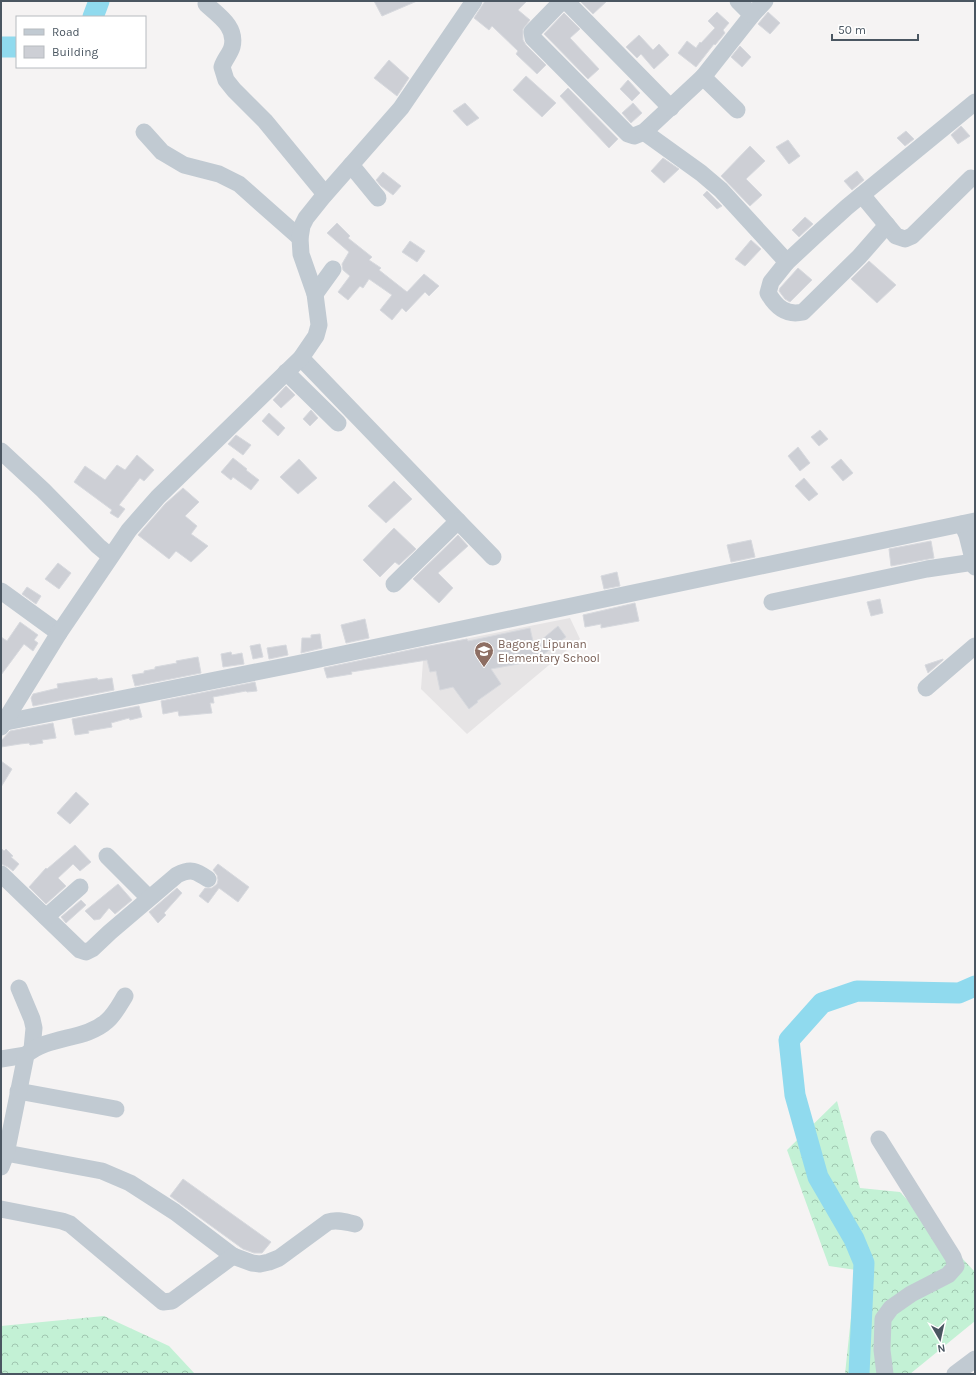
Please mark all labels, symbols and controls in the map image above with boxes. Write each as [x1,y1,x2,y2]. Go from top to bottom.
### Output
legend [16,16,146,68]
scale bar [832,16,918,42]
text: 50 m [838,23,866,37]
text: Road [52,25,80,39]
text: Building [52,45,99,59]
place label: Bagong Lipunan Elementary School [498,637,600,665]
school or university icon: Bagong Lipunan Elementary School [473,640,495,668]
north arrow [920,1319,960,1359]
text: N [937,1341,946,1355]

